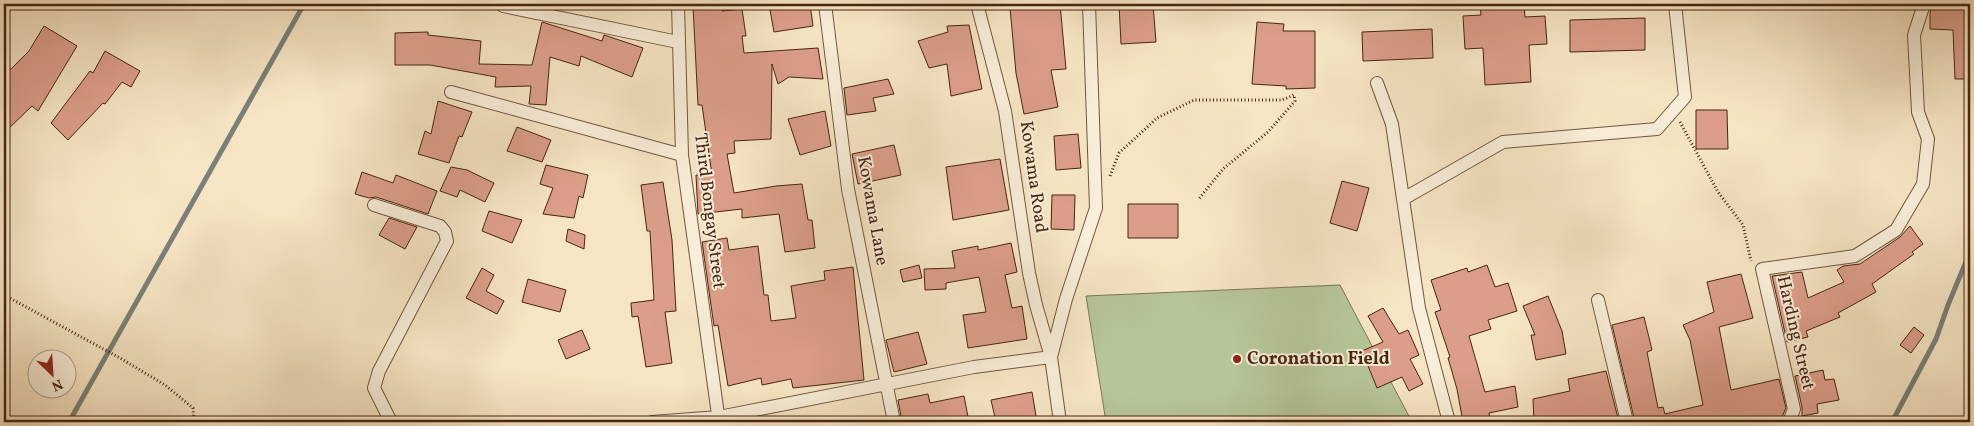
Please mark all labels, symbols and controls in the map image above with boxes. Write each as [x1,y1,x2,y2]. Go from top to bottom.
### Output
street label: Kowama Road [1013,119,1053,235]
street label: Third Bongay Street [687,132,731,290]
street label: Kowama Lane [850,154,894,268]
street label: Harding Street [1770,273,1820,393]
place label: Coronation Field [1247,347,1390,372]
north arrow [28,348,78,398]
marker: Coronation Field [1231,353,1243,365]
text: N [48,374,65,395]

